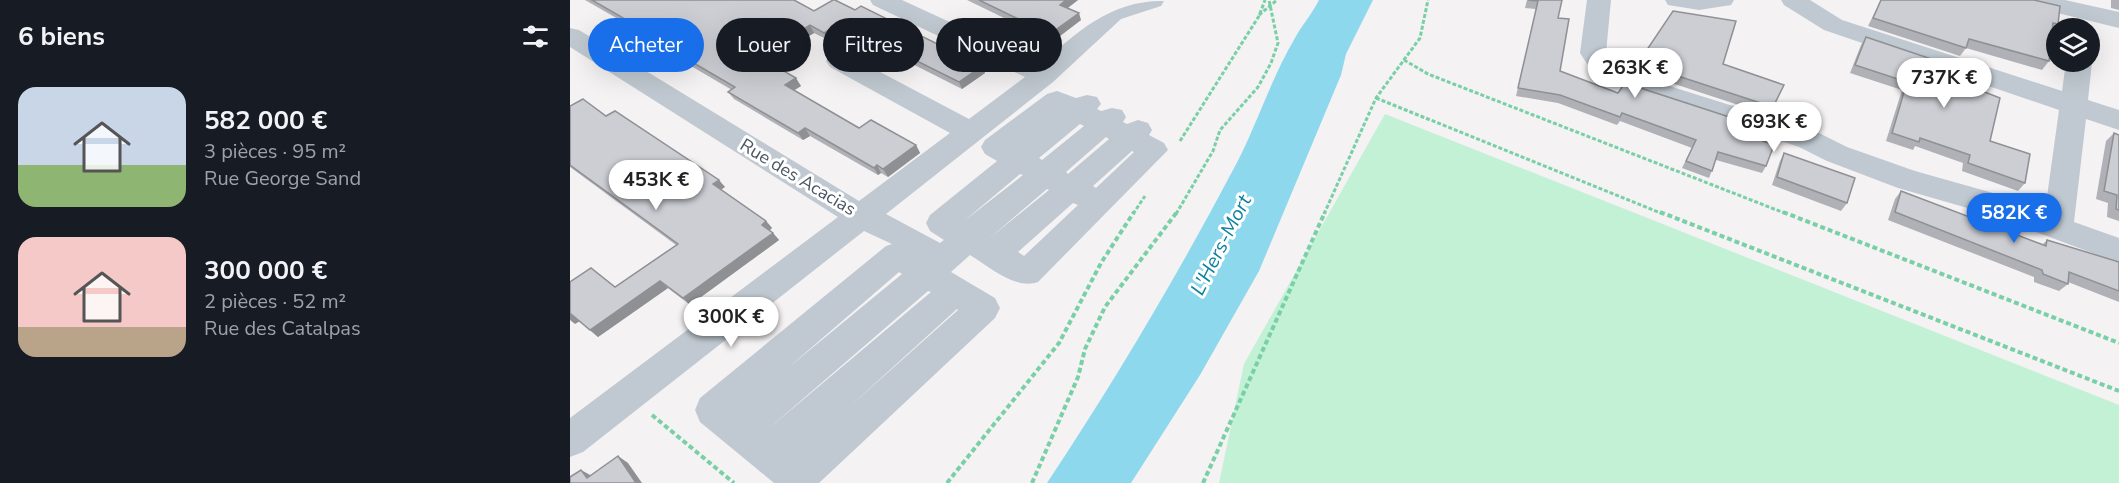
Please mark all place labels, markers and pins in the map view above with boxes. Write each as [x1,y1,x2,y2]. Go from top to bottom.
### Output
pin: 263K € [1586,48,1684,99]
pin: 737K € [1895,58,1993,109]
pin: 693K € [1725,102,1823,153]
pin: 453K € [607,160,705,211]
pin: 582K € [1965,193,2063,244]
pin: 300K € [682,297,780,348]

